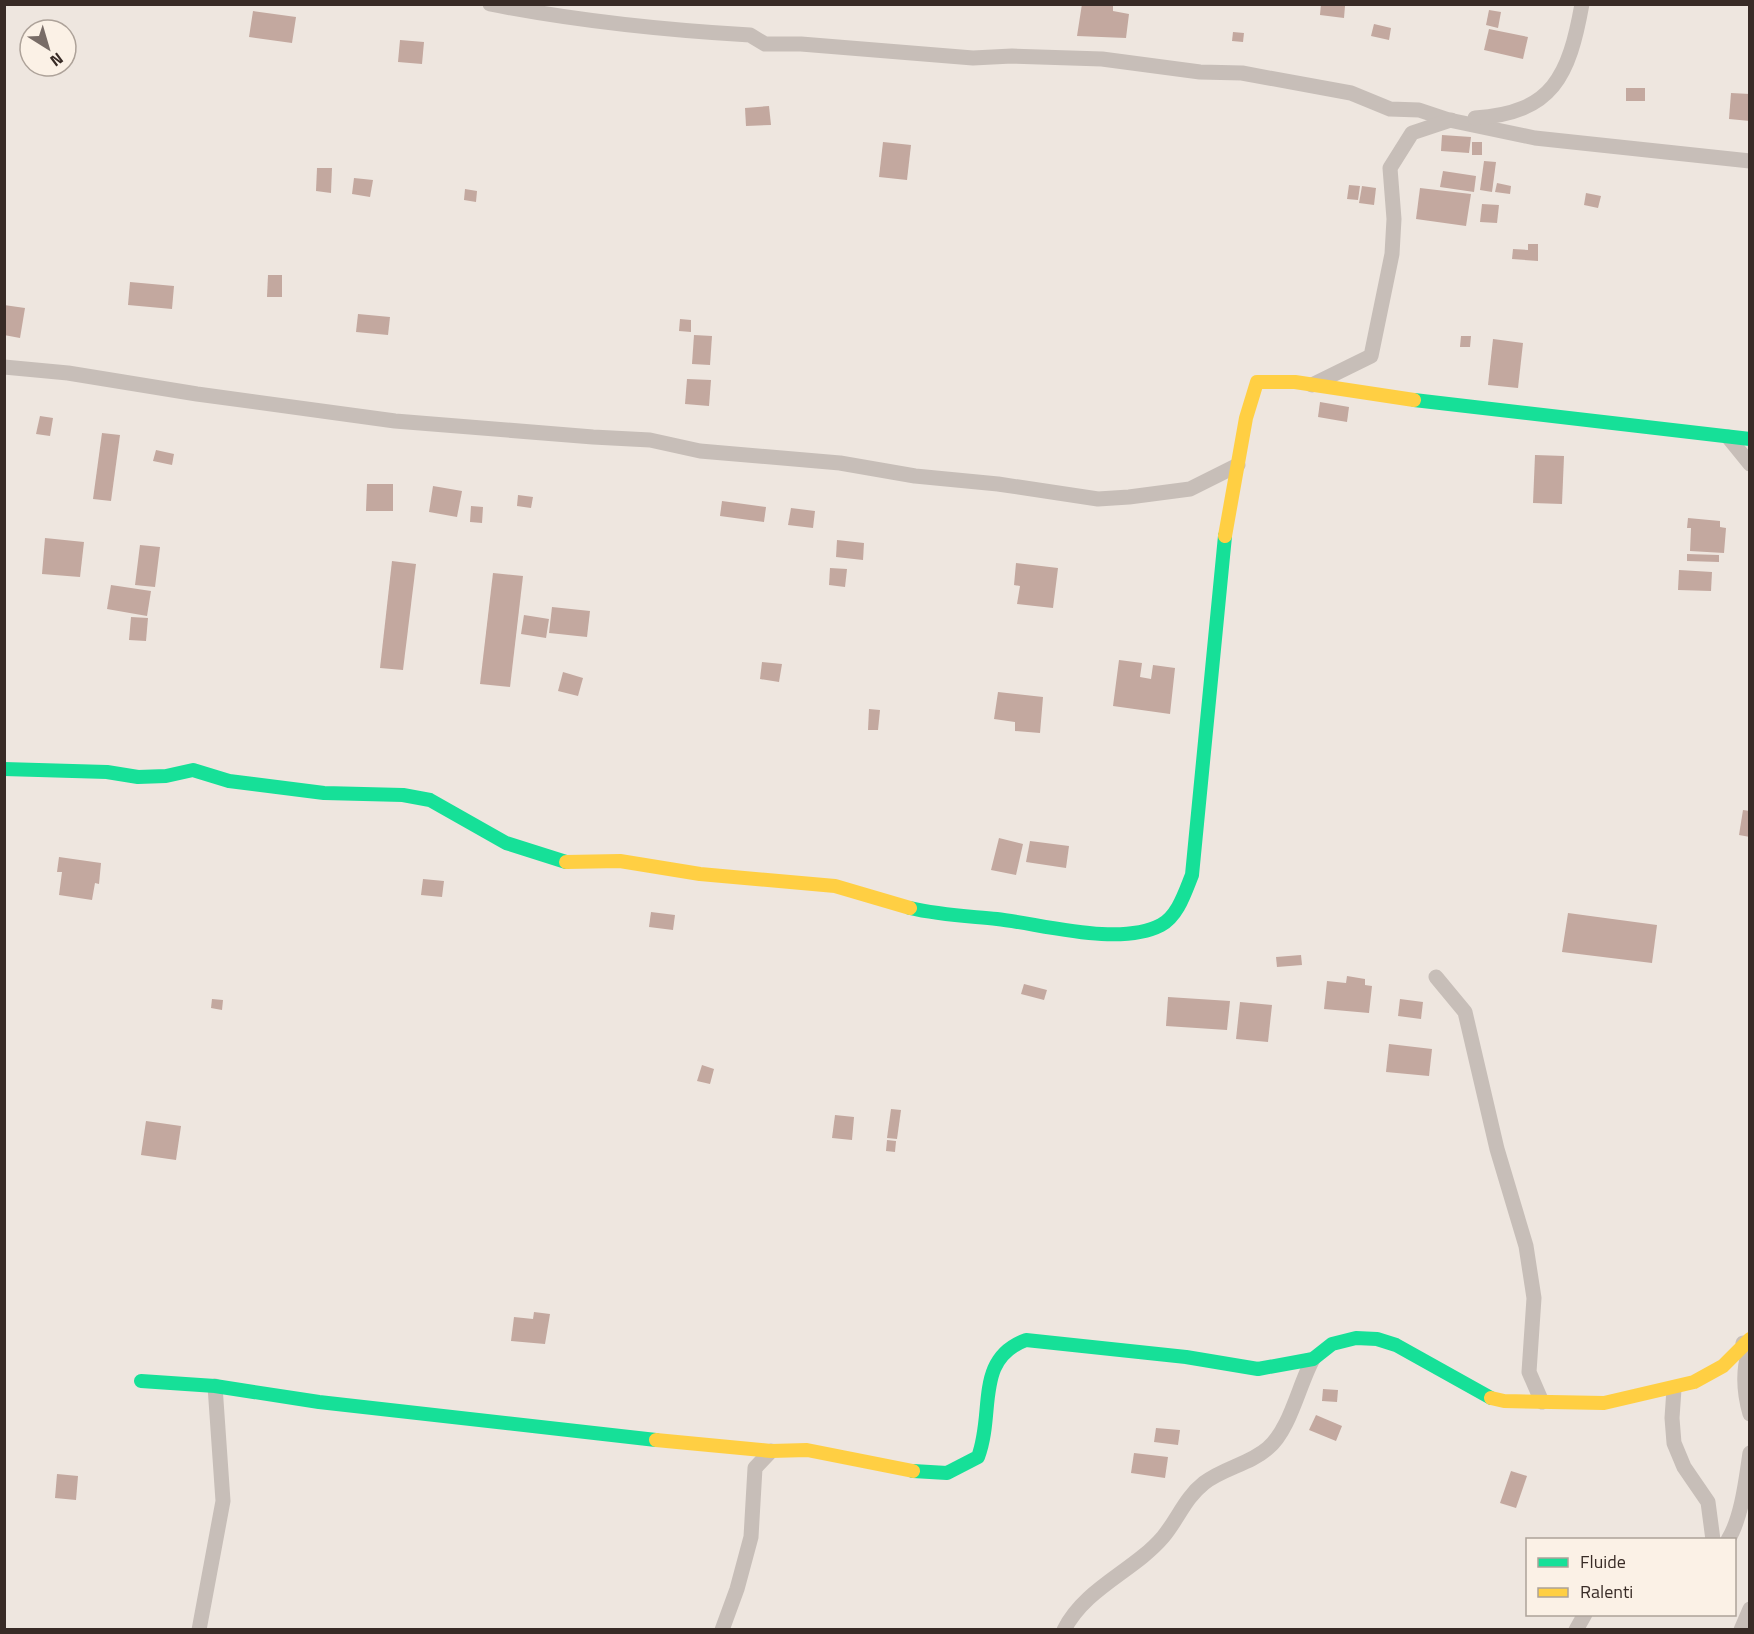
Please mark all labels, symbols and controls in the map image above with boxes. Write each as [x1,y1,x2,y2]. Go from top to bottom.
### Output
north arrow [18,18,78,78]
text: N [45,47,69,73]
legend [1526,1538,1736,1616]
text: Fluide [1580,1548,1626,1575]
text: Ralenti [1580,1578,1633,1605]

